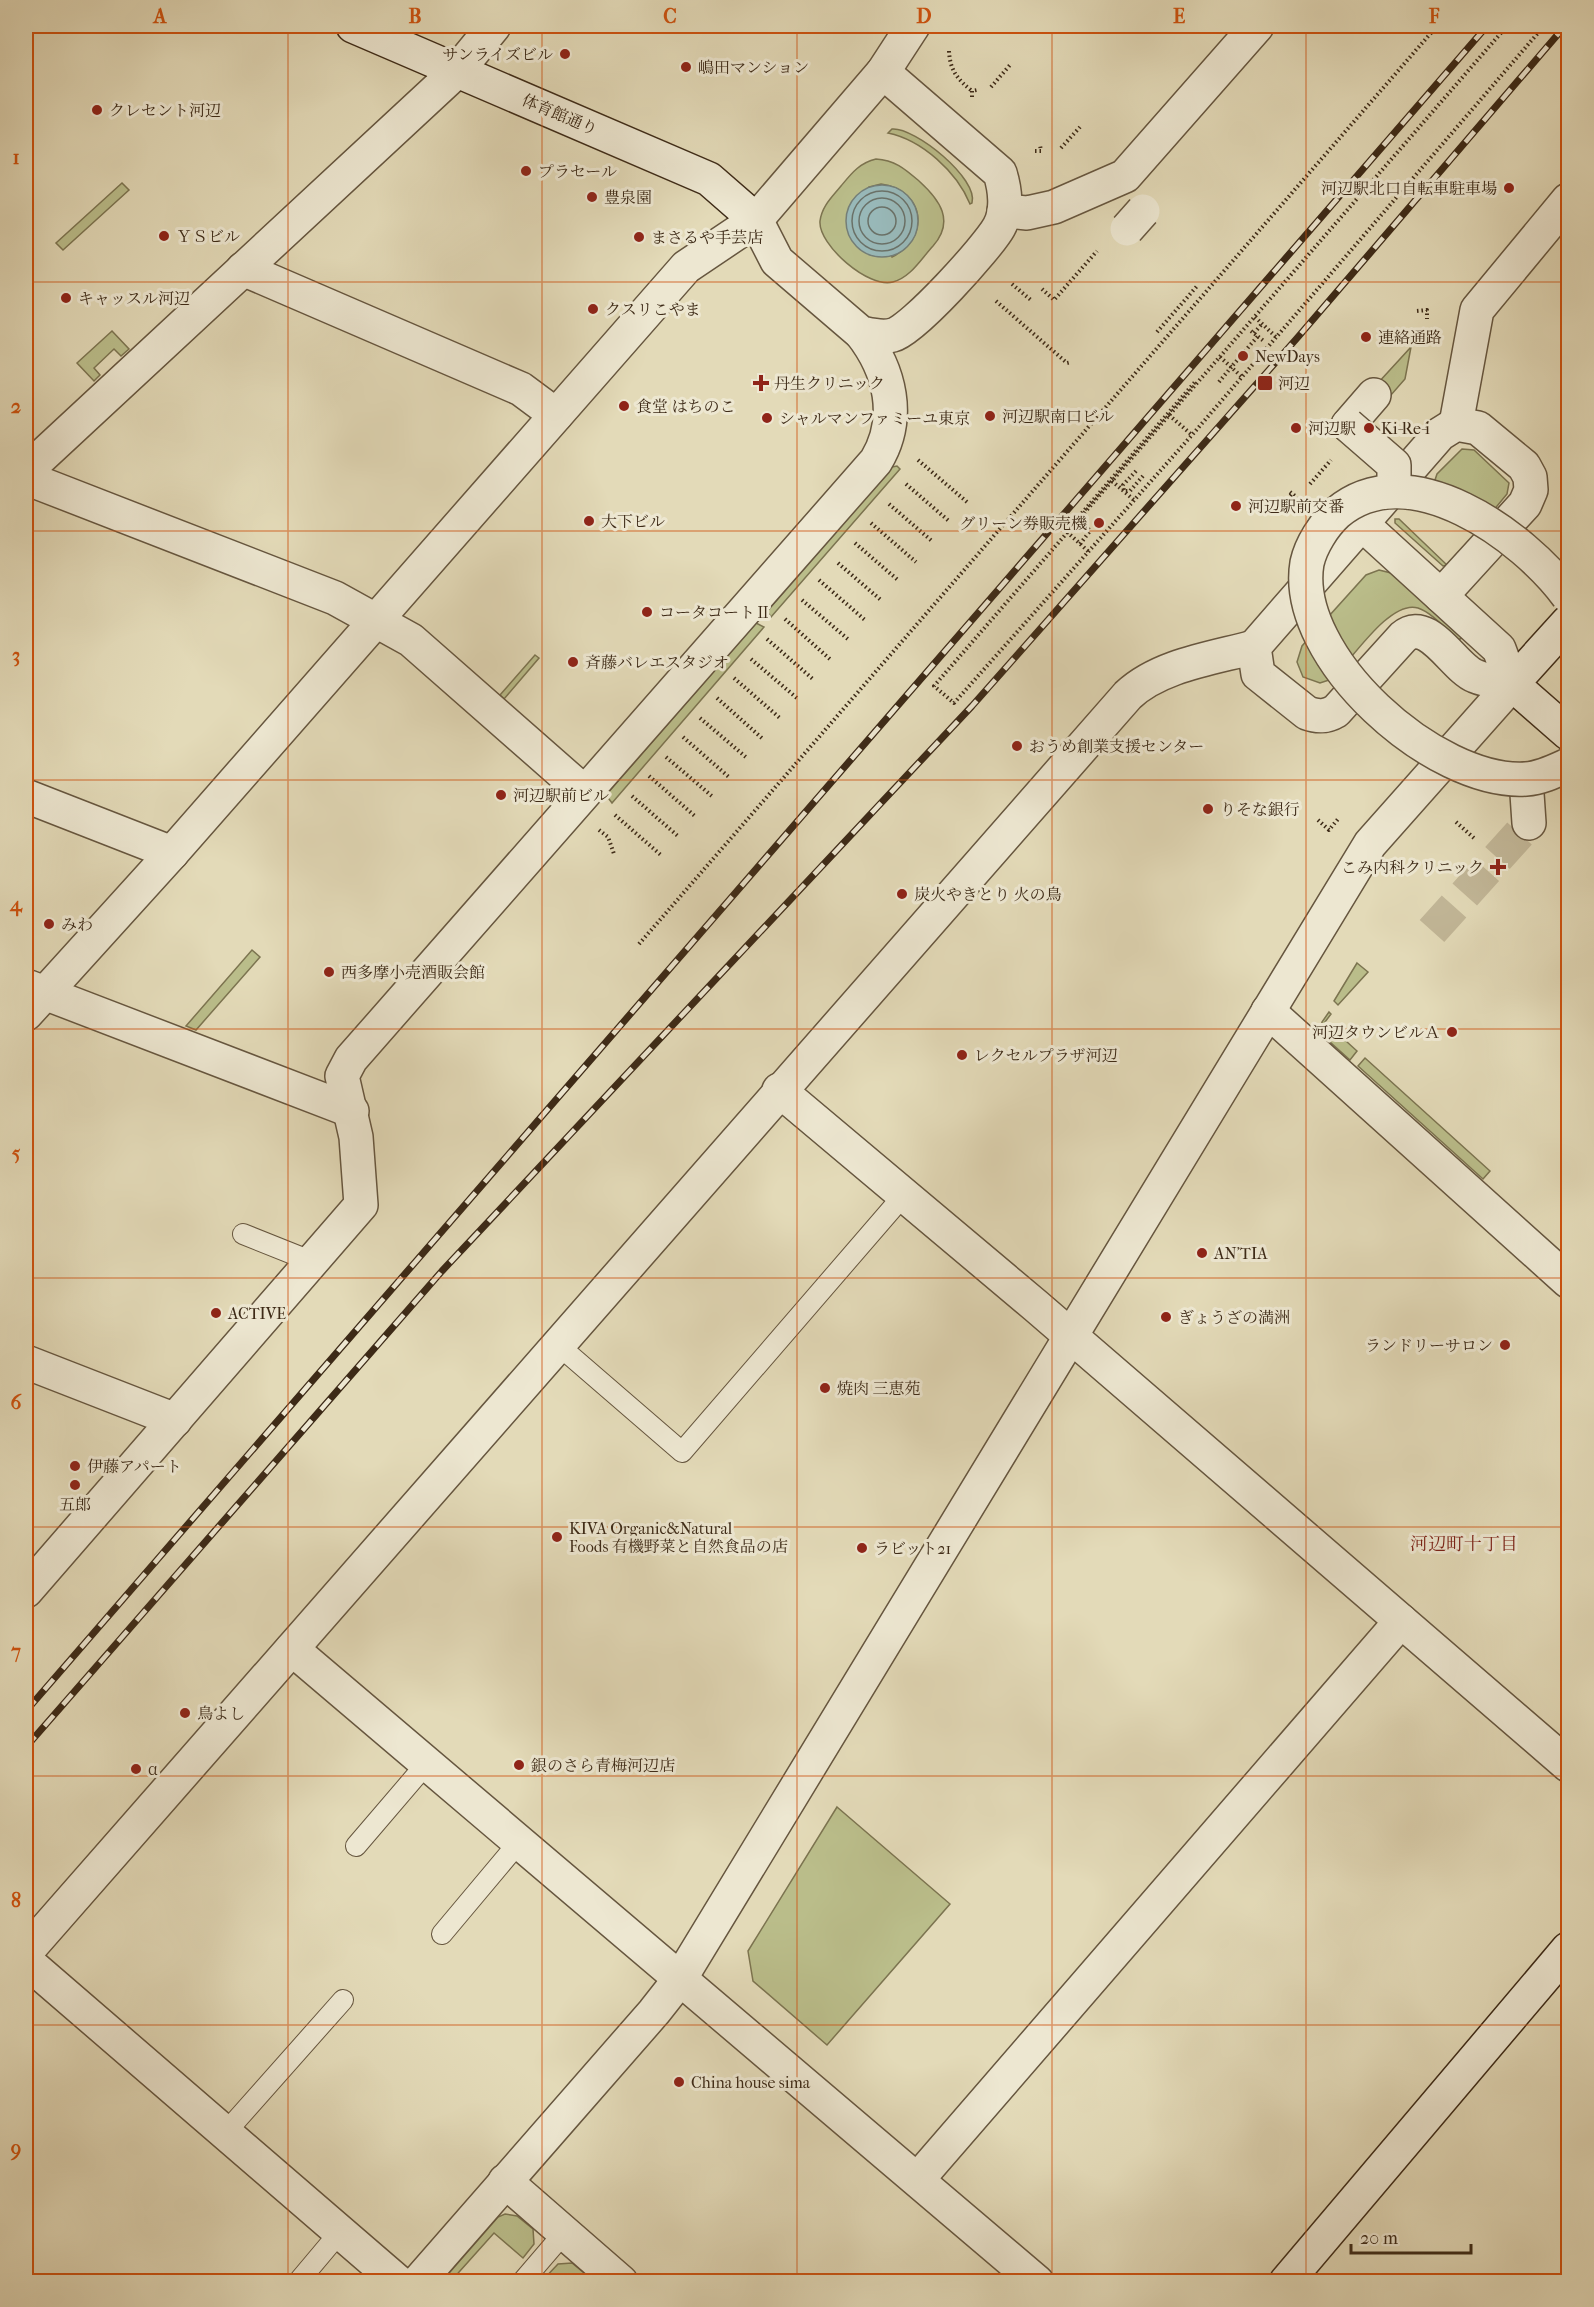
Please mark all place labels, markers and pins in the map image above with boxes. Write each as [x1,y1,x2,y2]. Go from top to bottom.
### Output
place label: サンライズビル [442,45,553,64]
marker: サンライズビル [558,47,572,61]
place label: 嶋田マンション [698,58,809,77]
marker: 嶋田マンション [679,60,693,74]
place label: クレセント河辺 [109,101,221,120]
marker: クレセント河辺 [90,103,104,117]
place label: プラセール [538,162,617,181]
marker: プラセール [519,164,533,178]
place label: 河辺駅北口自転車駐車場 [1321,179,1497,198]
marker: 河辺駅北口自転車駐車場 [1502,181,1516,195]
place label: 豊泉園 [604,188,652,207]
marker: 豊泉園 [585,190,599,204]
place label: ＹＳビル [176,227,240,246]
place label: まさるや手芸店 [651,228,763,247]
marker: ＹＳビル [157,229,171,243]
marker: まさるや手芸店 [632,230,646,244]
place label: キャッスル河辺 [78,289,190,308]
marker: キャッスル河辺 [59,291,73,305]
place label: クスリこやま [605,300,701,319]
marker: クスリこやま [586,302,600,316]
place label: 連絡通路 [1378,328,1442,347]
marker: 連絡通路 [1359,330,1373,344]
place label: NewDays [1255,347,1320,366]
marker: NewDays [1236,349,1250,363]
marker: 丹生クリニック [752,374,770,392]
place label: 丹生クリニック [774,374,885,393]
marker: 河辺 [1256,374,1274,392]
place label: 河辺 [1278,374,1310,393]
place label: 食堂 はちのこ [636,397,735,416]
marker: 食堂 はちのこ [617,399,631,413]
place label: 河辺駅南口ビル [1002,407,1114,426]
place label: シャルマンファミーユ東京 [779,409,970,428]
marker: 河辺駅南口ビル [983,409,997,423]
marker: シャルマンファミーユ東京 [760,411,774,425]
place label: 河辺駅 [1308,419,1356,438]
place label: Ki-Re-i [1381,419,1430,438]
marker: 河辺駅 [1289,421,1303,435]
marker: Ki-Re-i [1362,421,1376,435]
place label: 河辺駅前交番 [1248,497,1344,516]
marker: 河辺駅前交番 [1229,499,1243,513]
place label: 大下ビル [601,512,665,531]
marker: 大下ビル [582,514,596,528]
place label: グリーン券販売機 [959,514,1087,533]
marker: グリーン券販売機 [1092,516,1106,530]
place label: コータコートⅡ [659,603,771,622]
marker: コータコートⅡ [640,605,654,619]
place label: 斉藤バレエスタジオ [585,653,729,672]
marker: 斉藤バレエスタジオ [566,655,580,669]
place label: おうめ創業支援センター [1029,737,1204,756]
marker: おうめ創業支援センター [1010,739,1024,753]
place label: 河辺駅前ビル [513,786,609,805]
marker: 河辺駅前ビル [494,788,508,802]
place label: りそな銀行 [1220,800,1300,819]
marker: りそな銀行 [1201,802,1215,816]
place label: こみ内科クリニック [1341,858,1484,877]
marker: こみ内科クリニック [1489,858,1507,876]
place label: 炭火やきとり 火の鳥 [914,885,1061,904]
marker: 炭火やきとり 火の鳥 [895,887,909,901]
place label: みわ [61,915,93,934]
marker: みわ [42,917,56,931]
place label: 西多摩小売酒販会館 [341,963,485,982]
marker: 西多摩小売酒販会館 [322,965,336,979]
place label: 河辺タウンビルＡ [1312,1023,1440,1042]
marker: 河辺タウンビルＡ [1445,1025,1459,1039]
place label: レクセルプラザ河辺 [974,1046,1118,1065]
marker: レクセルプラザ河辺 [955,1048,969,1062]
place label: AN'TIA [1213,1244,1268,1263]
marker: AN'TIA [1195,1246,1209,1260]
place label: ACTIVE [227,1304,286,1323]
marker: ACTIVE [209,1306,223,1320]
place label: ぎょうざの満洲 [1178,1308,1290,1327]
marker: ぎょうざの満洲 [1159,1310,1173,1324]
place label: ランドリーサロン [1365,1336,1493,1355]
marker: ランドリーサロン [1498,1338,1512,1352]
place label: 焼肉 三恵苑 [837,1379,920,1398]
marker: 焼肉 三恵苑 [818,1381,832,1395]
place label: 伊藤アパート [87,1457,182,1476]
marker: 伊藤アパート [68,1459,82,1473]
marker: 五郎 [68,1478,82,1492]
place label: 五郎 [59,1495,91,1514]
place label: KIVA Organic&Natural Foods 有機野菜と自然食品の店 [569,1519,788,1556]
marker: KIVA Organic&Natural Foods 有機野菜と自然食品の店 [550,1530,564,1544]
place label: ラビット21 [874,1539,951,1558]
marker: ラビット21 [855,1541,869,1555]
place label: 鳥よし [197,1704,245,1723]
marker: 鳥よし [178,1706,192,1720]
place label: 銀のさら青梅河辺店 [531,1756,675,1775]
marker: 銀のさら青梅河辺店 [512,1758,526,1772]
place label: α [148,1760,158,1779]
marker: α [129,1762,143,1776]
place label: China house sima [691,2073,811,2092]
marker: China house sima [672,2075,686,2089]

